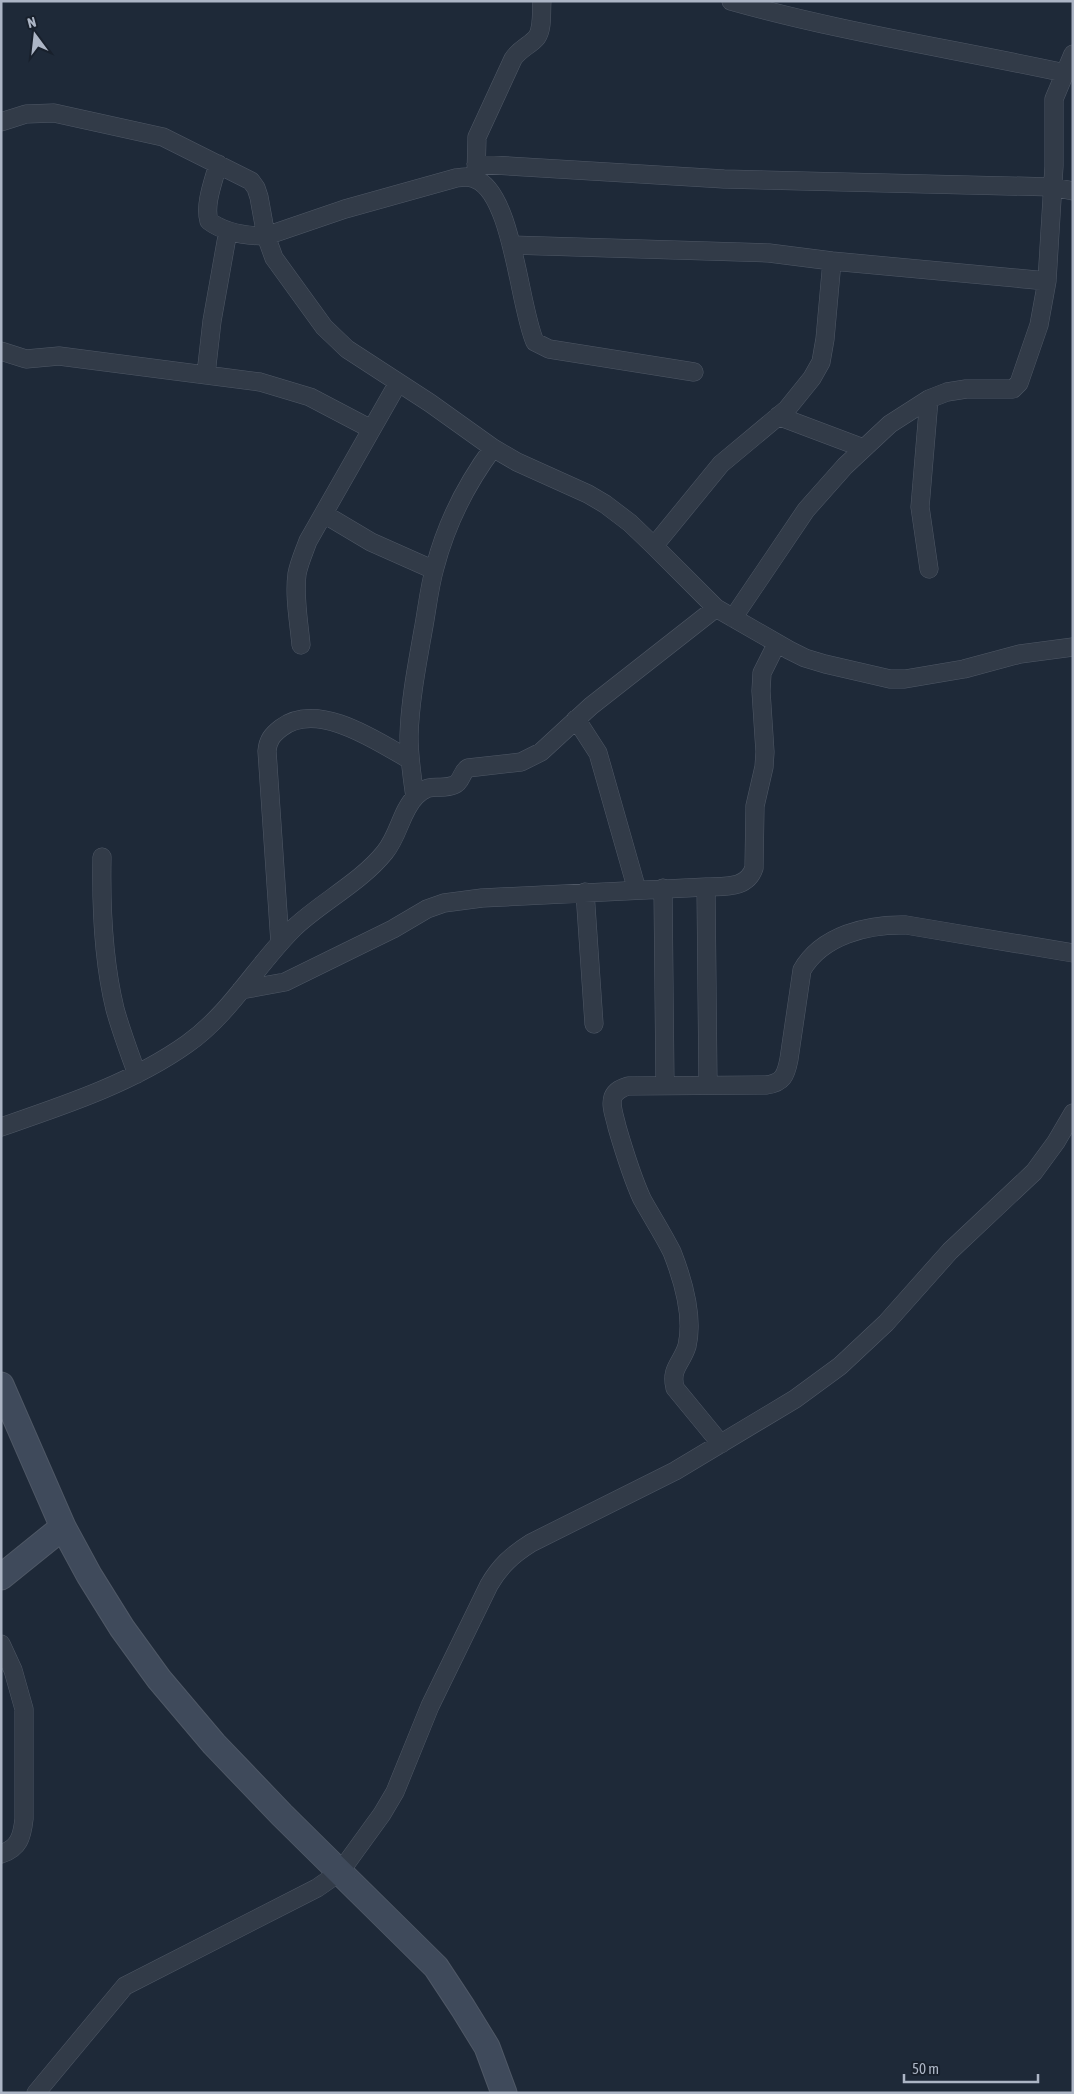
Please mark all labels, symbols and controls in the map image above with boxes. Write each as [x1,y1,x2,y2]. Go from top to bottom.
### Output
north arrow [10,10,60,60]
text: N [26,14,38,31]
scale bar [904,2052,1038,2084]
text: 50 m [912,2060,939,2077]

